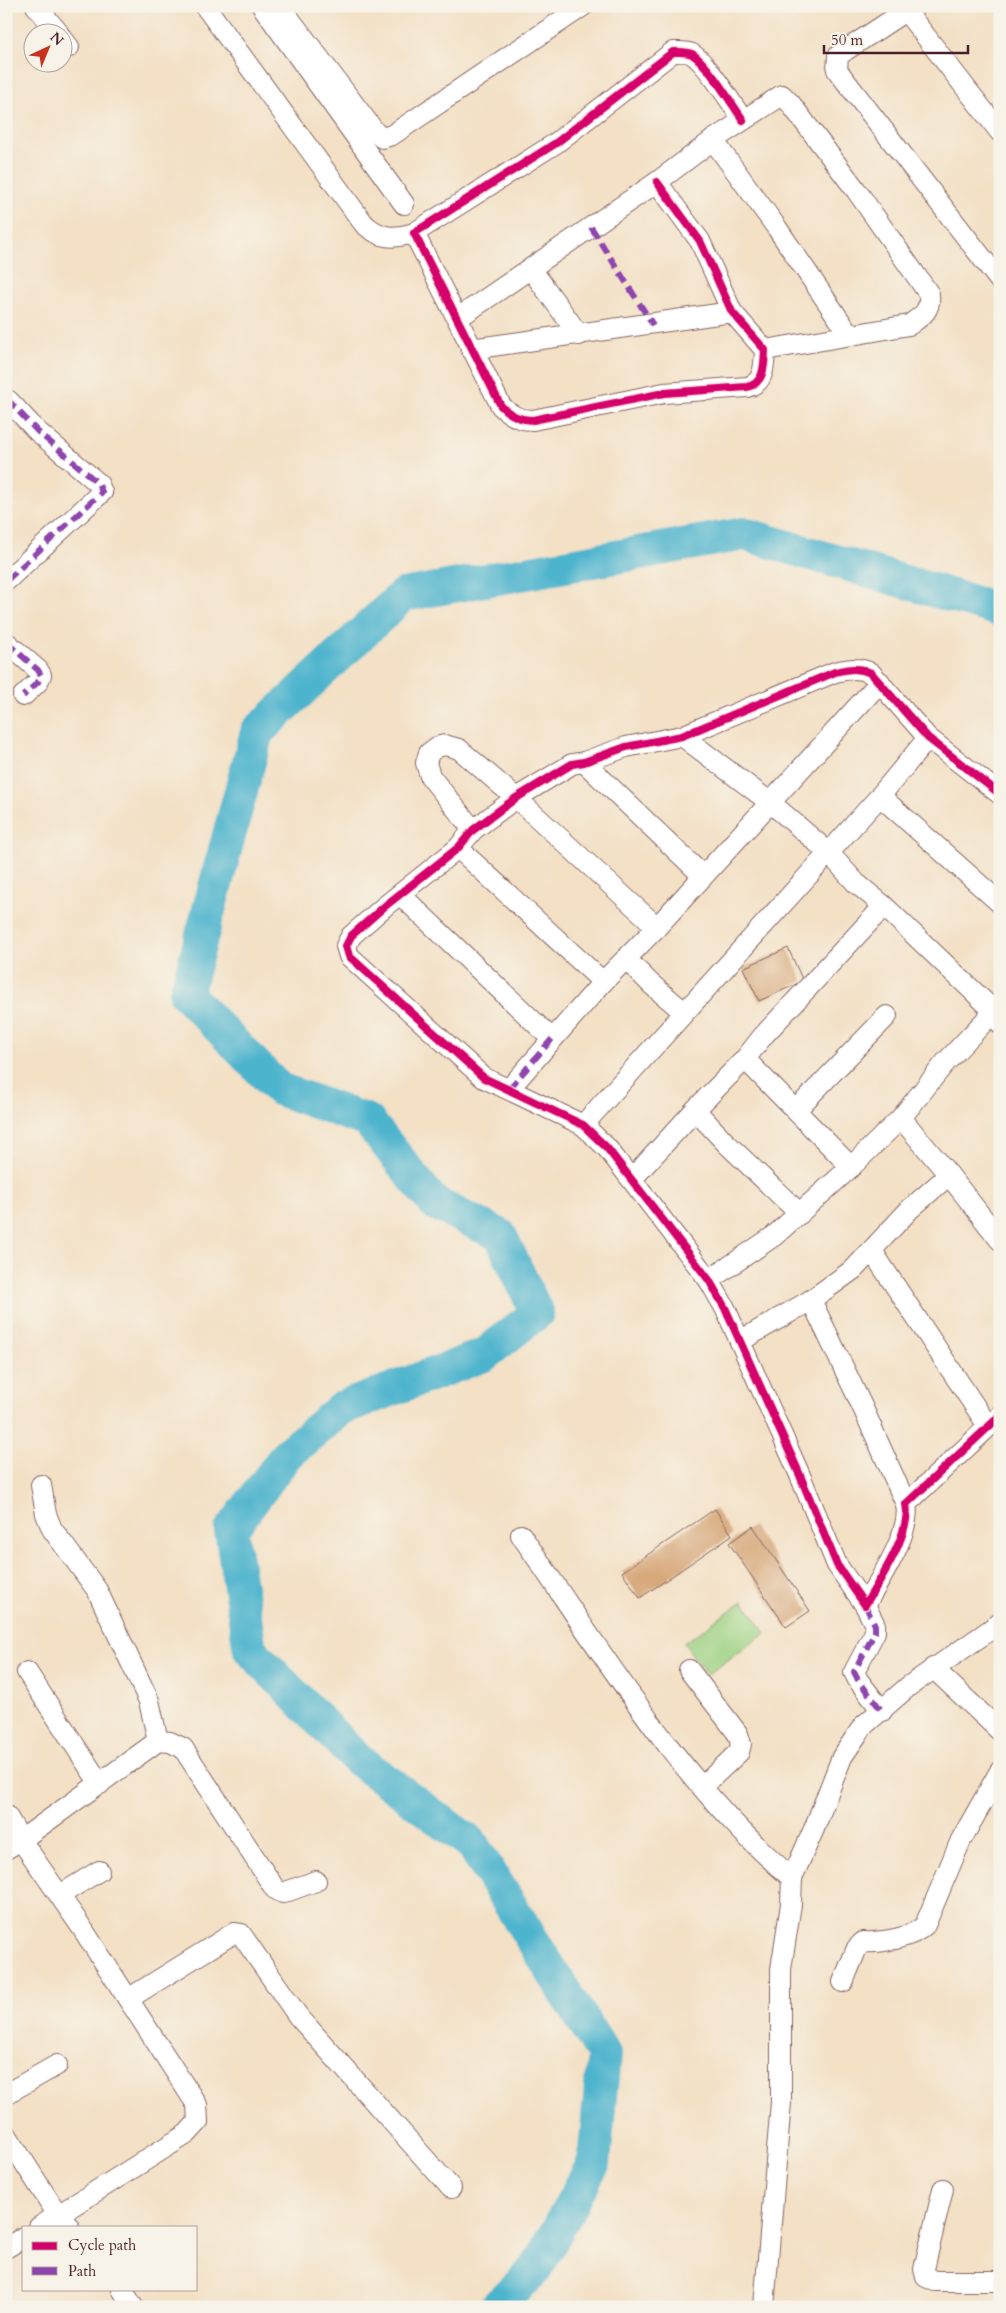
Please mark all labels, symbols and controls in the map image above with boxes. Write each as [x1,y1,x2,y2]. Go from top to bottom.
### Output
north arrow [22,22,72,72]
scale bar [824,22,967,54]
text: N [46,28,68,50]
text: 50 m [831,30,863,50]
legend [22,2226,198,2290]
text: Cycle path [68,2235,137,2255]
text: Path [68,2261,97,2281]

